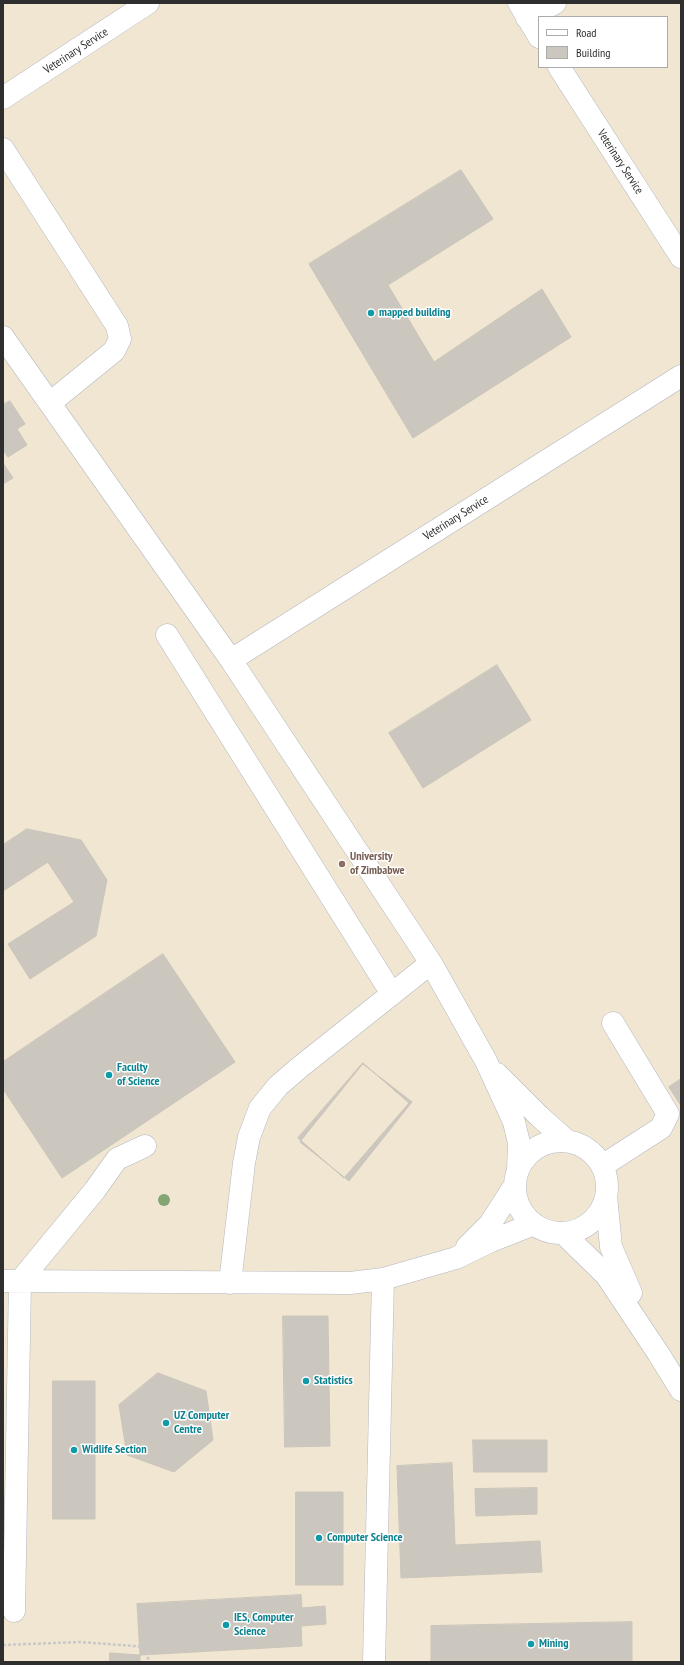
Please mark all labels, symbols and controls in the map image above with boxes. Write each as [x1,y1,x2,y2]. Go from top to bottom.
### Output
legend [538,16,668,68]
street label: Veterinary Service [41,25,111,77]
text: Road [576,25,596,40]
text: Building [576,45,611,60]
street label: Veterinary Service [594,127,646,197]
place label: mapped building [379,306,451,320]
marker: mapped building [366,308,376,318]
street label: Veterinary Service [421,492,491,544]
place label: University of Zimbabwe [350,850,405,878]
marker: University of Zimbabwe [337,859,347,869]
place label: Faculty of Science [117,1061,160,1089]
marker: Faculty of Science [104,1070,114,1080]
place label: Statistics [314,1374,353,1388]
marker: Statistics [301,1376,311,1386]
place label: UZ Computer Centre [174,1409,229,1437]
marker: UZ Computer Centre [161,1418,171,1428]
place label: Widlife Section [82,1443,147,1457]
marker: Widlife Section [69,1445,79,1455]
place label: Computer Science [327,1531,403,1545]
marker: Computer Science [314,1533,324,1543]
place label: IES, Computer Science [234,1611,294,1639]
marker: IES, Computer Science [221,1620,231,1630]
place label: Mining [539,1637,568,1651]
marker: Mining [526,1639,536,1649]

